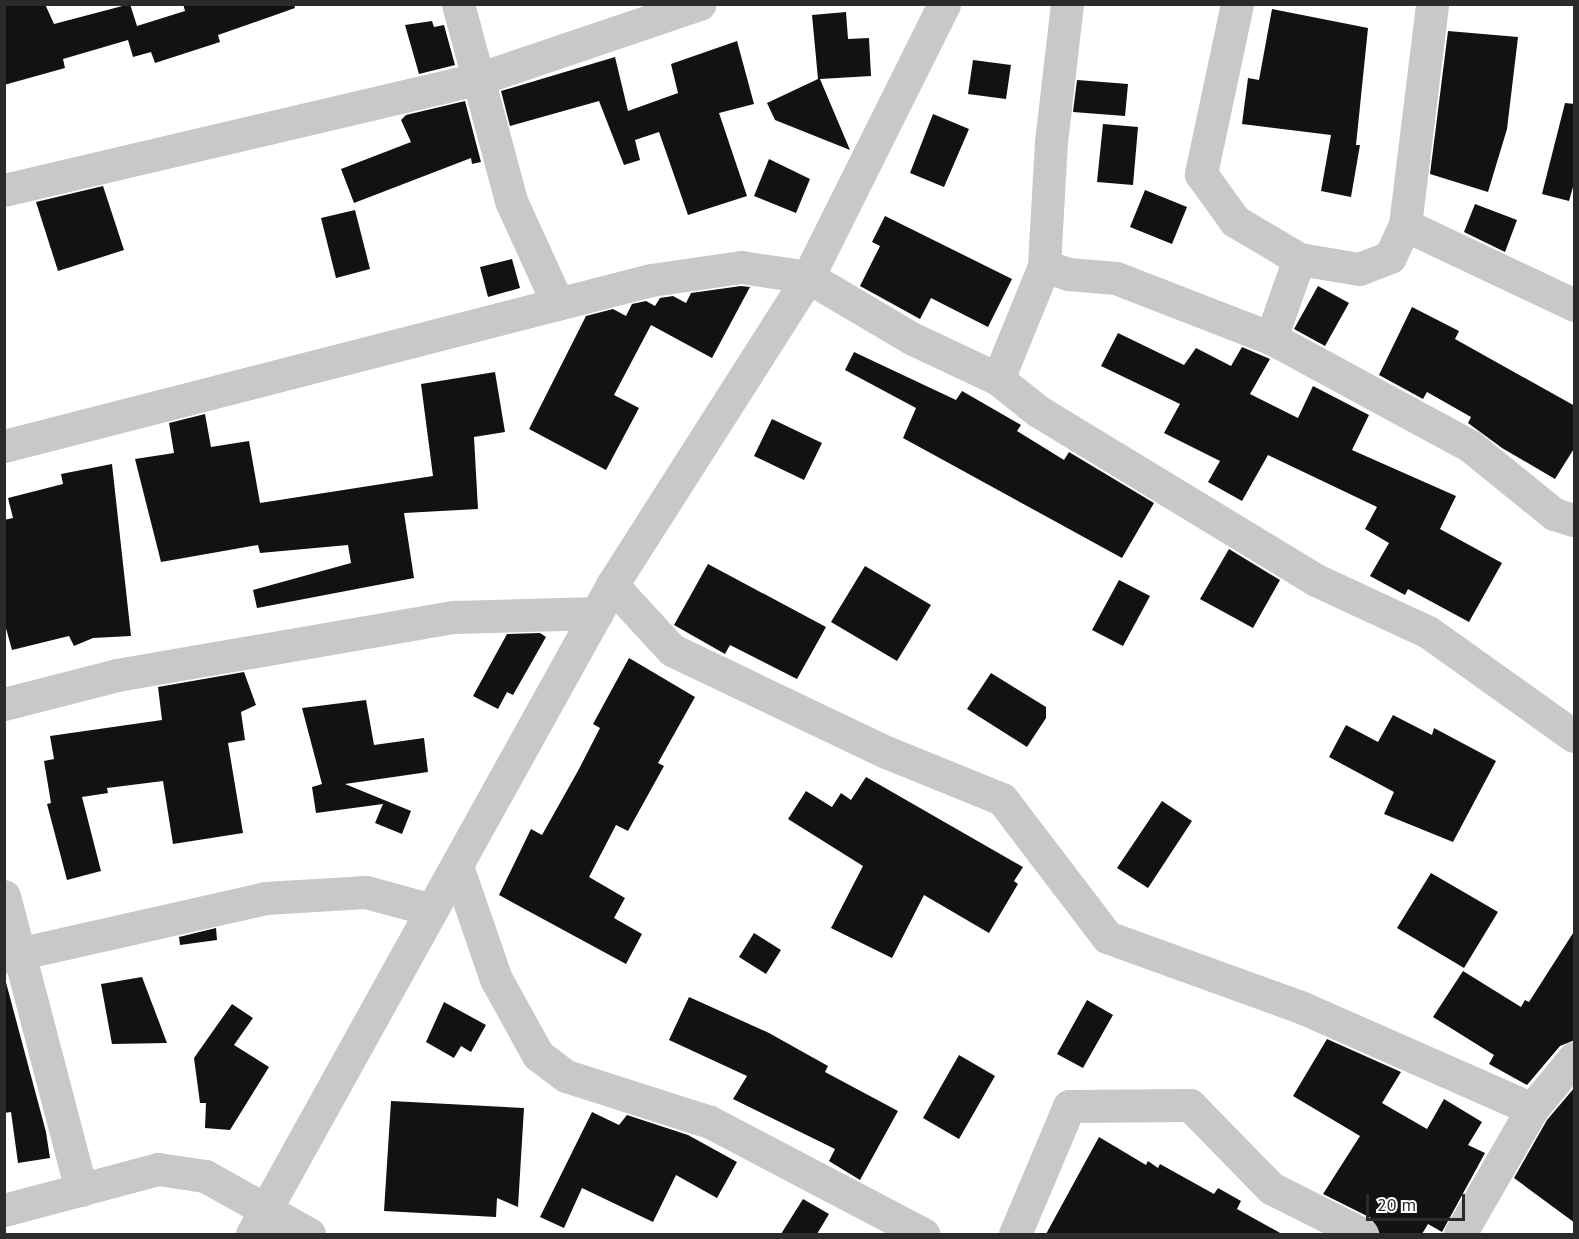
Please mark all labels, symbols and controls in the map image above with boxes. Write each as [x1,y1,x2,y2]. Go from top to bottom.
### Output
scale bar [1369,1182,1468,1220]
text: 20 m [1377,1193,1416,1216]

